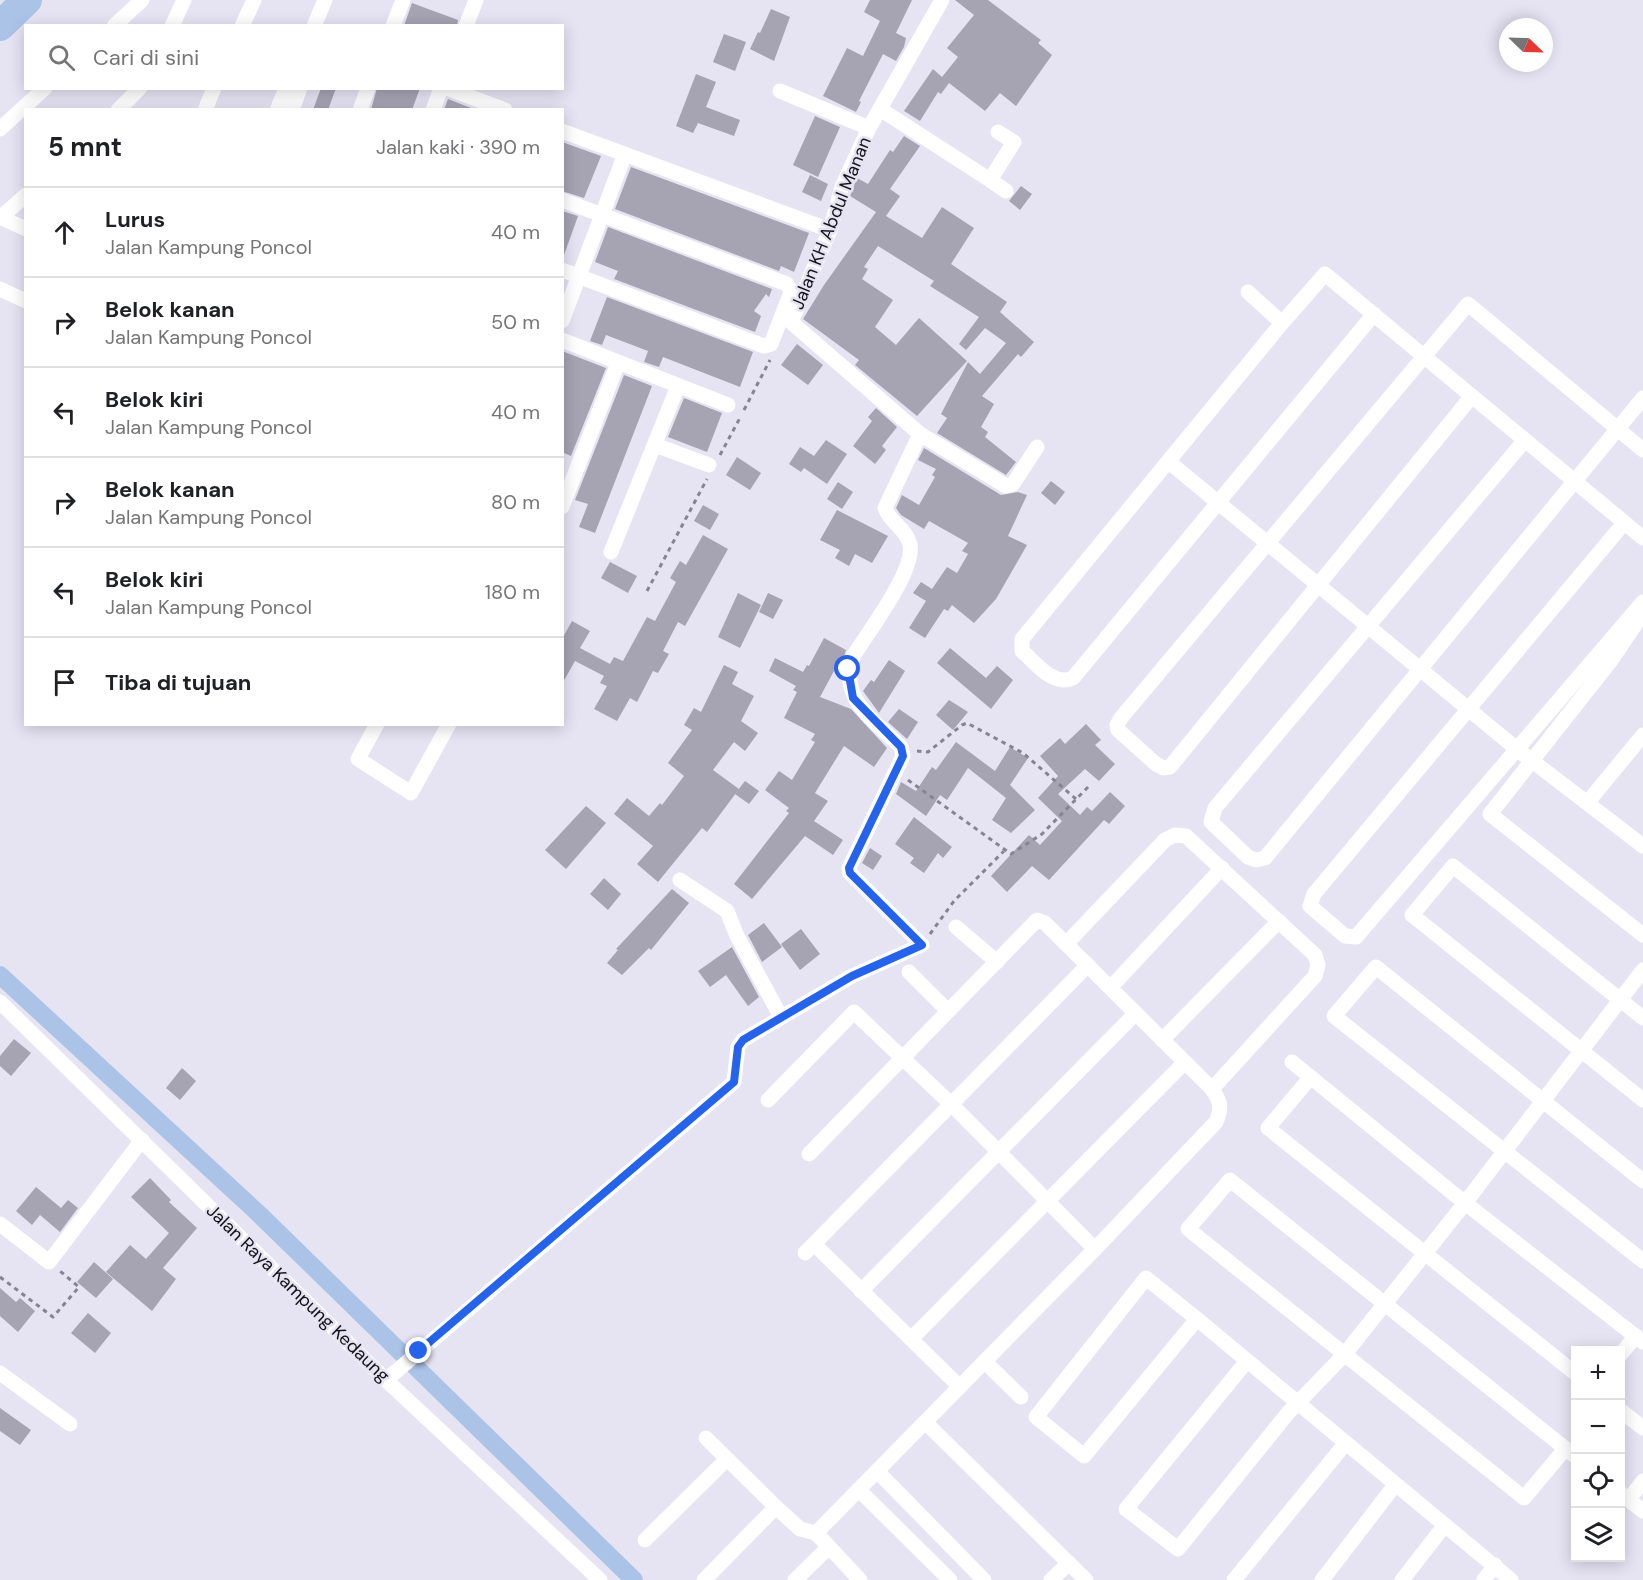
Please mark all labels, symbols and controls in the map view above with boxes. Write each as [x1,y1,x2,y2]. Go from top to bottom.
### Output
north arrow [1499,18,1553,72]
search box [24,24,564,90]
icon: search [45,41,78,74]
text: Cari di sini [93,43,199,72]
text: 5 mnt [48,130,122,164]
street label: Jalan KH Abdul Manan [785,133,877,313]
text: Jalan kaki · 390 m [376,134,540,160]
text: Lurus [105,205,165,234]
icon: ahead [48,216,81,249]
text: 40 m [491,219,540,245]
text: Jalan Kampung Poncol [105,234,312,260]
text: Belok kanan [105,295,235,324]
icon: right [48,306,81,339]
text: 50 m [491,309,540,335]
text: Jalan Kampung Poncol [105,324,312,350]
text: Belok kiri [105,385,203,414]
icon: left [48,396,81,429]
text: 40 m [491,399,540,425]
text: Jalan Kampung Poncol [105,414,312,440]
text: Belok kanan [105,475,235,504]
icon: right [48,486,81,519]
text: 80 m [491,489,540,515]
text: Jalan Kampung Poncol [105,504,312,530]
text: Belok kiri [105,565,203,594]
icon: left [48,576,81,609]
text: 180 m [485,579,540,605]
text: Jalan Kampung Poncol [105,594,312,620]
route start [834,655,860,681]
icon: arrive [48,666,81,699]
text: Tiba di tujuan [105,668,251,697]
street label: Jalan Raya Kampung Kedaung [201,1199,395,1387]
route end [405,1337,431,1363]
map controls [1571,1346,1625,1562]
button: + [1571,1346,1625,1400]
button: − [1571,1400,1625,1454]
button: locate [1571,1454,1625,1508]
button: layers [1571,1508,1625,1562]

